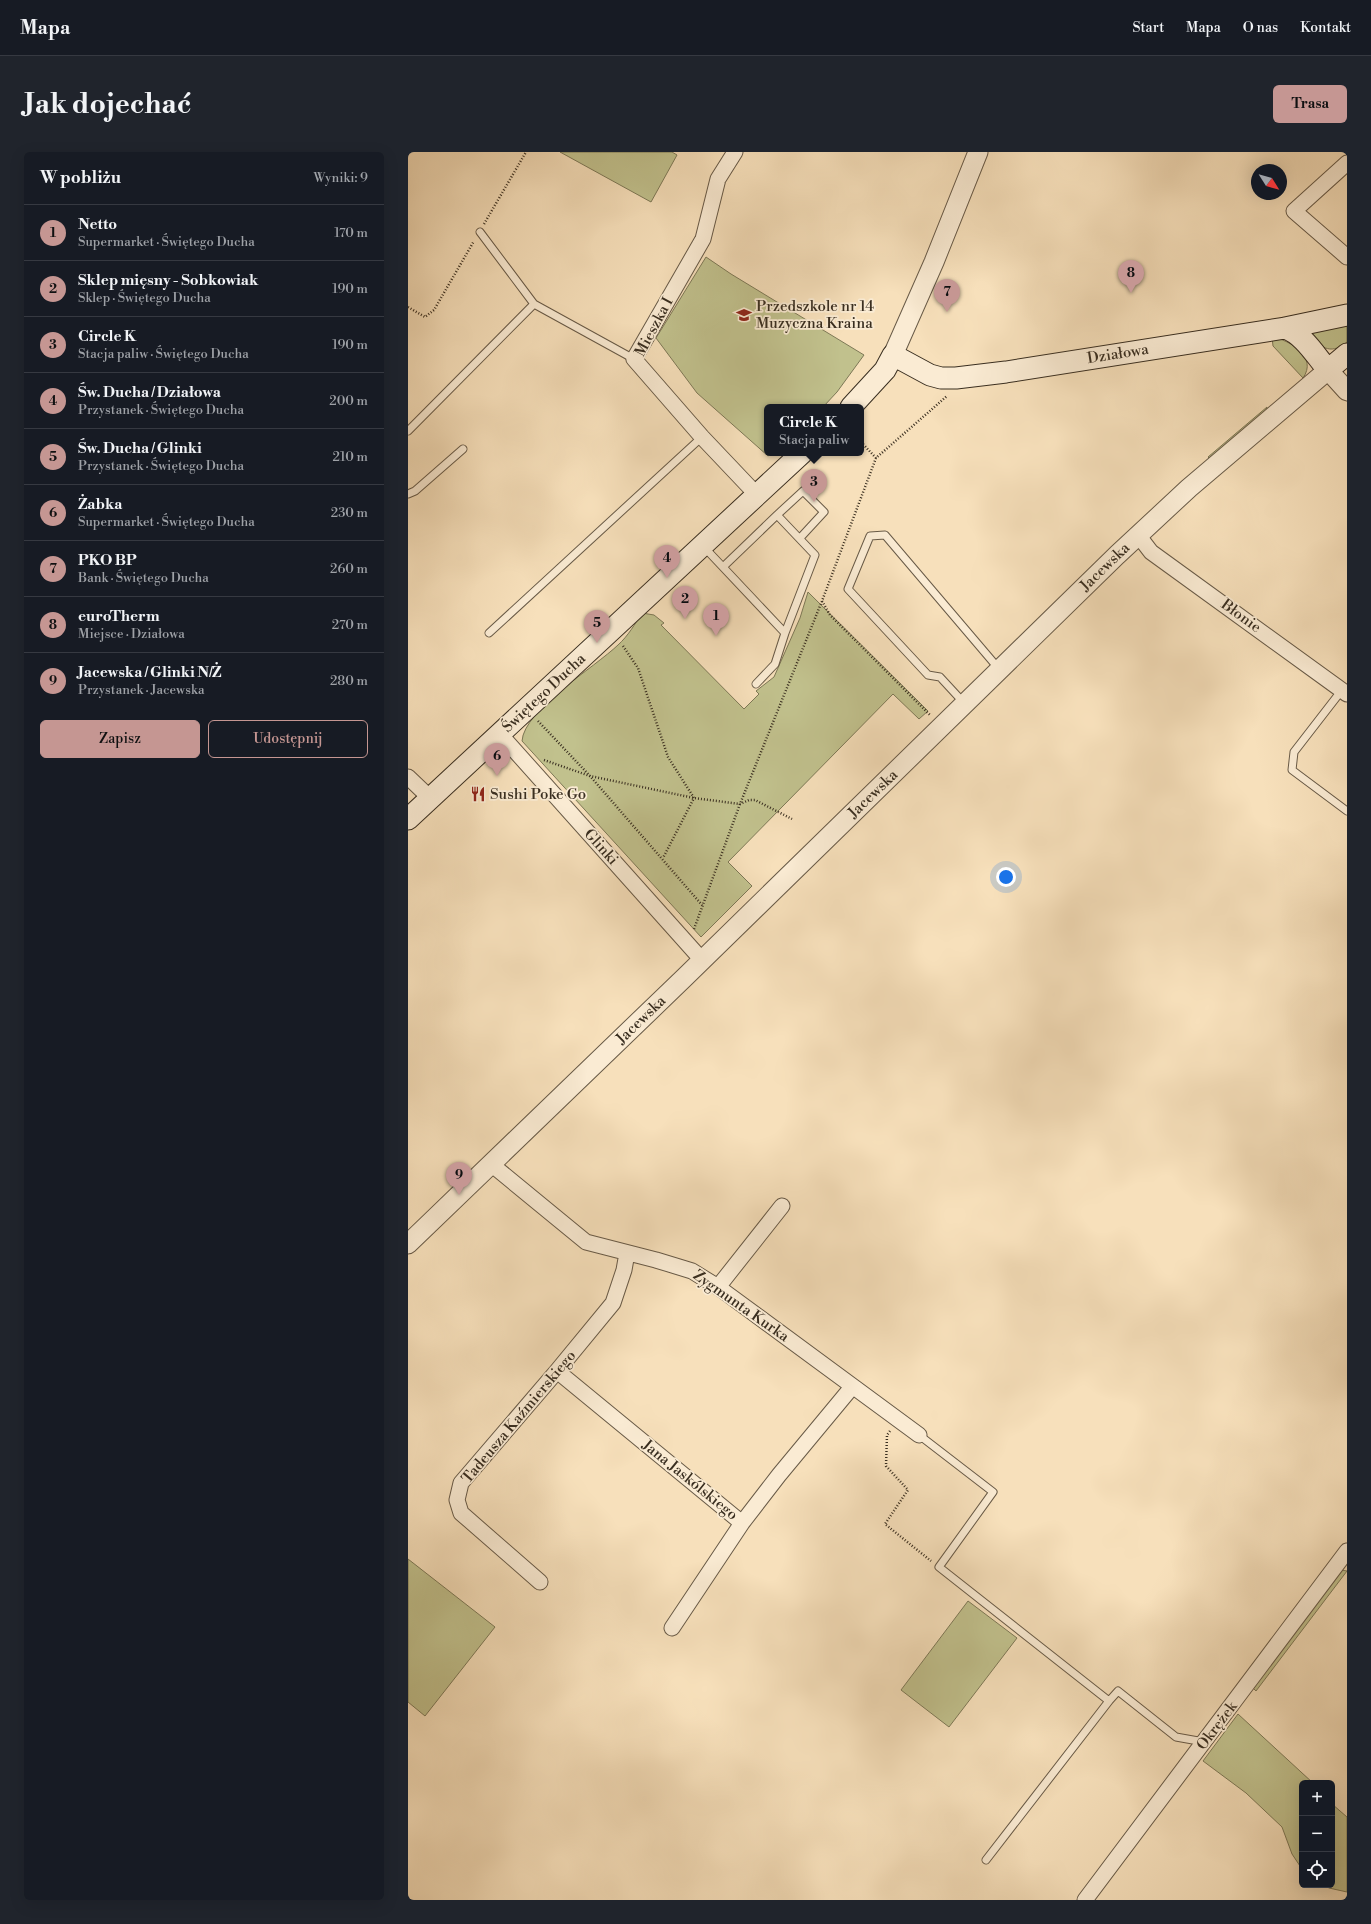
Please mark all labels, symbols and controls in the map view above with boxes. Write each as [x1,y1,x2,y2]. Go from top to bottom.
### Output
text: Mapa [20,16,70,40]
text: Start [1132,19,1164,37]
text: Mapa [1186,19,1221,37]
text: O nas [1243,19,1278,37]
text: Kontakt [1300,19,1351,37]
button: Trasa [1273,85,1347,123]
text: Jak dojechać [24,87,191,122]
north arrow [1251,164,1287,200]
text: W pobliżu [40,167,121,189]
text: Wyniki: 9 [314,170,368,186]
text: Netto [78,215,117,234]
text: 1 [50,225,56,241]
text: 170 m [334,225,368,241]
text: Supermarket · Świętego Ducha [78,234,255,250]
pin: 8 [1118,260,1144,293]
text: Sklep mięsny - Sobkowiak [78,271,258,290]
pin: 7 [934,279,960,312]
text: 2 [49,281,57,297]
text: 190 m [332,281,368,297]
text: Sklep · Świętego Ducha [78,290,211,306]
street label: Mieszka I [631,294,678,360]
place label: Przedszkole nr 14 Muzyczna Kraina [756,297,874,333]
school or university icon: Przedszkole nr 14 Muzyczna Kraina [735,306,753,324]
text: Circle K [78,327,136,346]
text: 3 [49,337,57,353]
text: 190 m [332,337,368,353]
street label: Działowa [1086,340,1151,368]
text: Stacja paliw · Świętego Ducha [78,346,249,362]
text: Św. Ducha / Działowa [78,383,221,402]
text: 4 [49,393,57,409]
text: 200 m [329,393,368,409]
text: Przystanek · Świętego Ducha [78,402,244,418]
popup [764,404,864,456]
text: Circle K [779,413,837,432]
text: Stacja paliw [779,432,849,448]
text: Św. Ducha / Glinki [78,439,202,458]
text: 5 [49,449,57,465]
text: 210 m [333,449,368,465]
text: Przystanek · Świętego Ducha [78,458,244,474]
pin: 3 [801,469,827,502]
text: Żabka [78,495,122,514]
text: 6 [49,505,57,521]
text: 230 m [331,505,368,521]
text: Supermarket · Świętego Ducha [78,514,255,530]
street label: Jacewska [1075,538,1134,596]
pin: 4 [654,545,680,578]
text: PKO BP [78,551,136,570]
text: 7 [49,561,57,577]
text: 260 m [330,561,368,577]
text: Bank · Świętego Ducha [78,570,209,586]
pin: 2 [672,586,698,619]
street label: Błonie [1216,595,1265,637]
pin: 1 [703,603,729,636]
text: euroTherm [78,607,160,626]
pin: 5 [584,610,610,643]
text: 8 [49,617,57,633]
text: 270 m [332,617,368,633]
text: Miejsce · Działowa [78,626,185,642]
street label: Świętego Ducha [498,648,590,737]
text: Jacewska / Glinki N/Ż [78,663,221,682]
text: 9 [49,673,57,689]
text: 280 m [330,673,368,689]
text: Przystanek · Jacewska [78,682,205,698]
button: Zapisz [40,720,200,758]
button: Udostępnij [208,720,368,758]
pin: 6 [484,743,510,776]
street label: Jacewska [843,765,902,823]
restaurant icon: Sushi Poke Go [469,785,487,803]
place label: Sushi Poke Go [490,785,586,804]
street label: Glinki [580,825,622,869]
your location [996,867,1016,887]
street label: Jacewska [611,991,670,1049]
pin: 9 [446,1162,472,1195]
street label: Zygmunta Kurka [689,1266,793,1346]
street label: Tadeusza Kaźmierskiego [458,1347,580,1487]
street label: Jana Jaskólskiego [637,1435,742,1524]
street label: Okrężek [1193,1697,1242,1754]
map controls [1299,1780,1335,1888]
button: + [1299,1780,1335,1816]
button: − [1299,1816,1335,1852]
button: locate [1299,1852,1335,1888]

